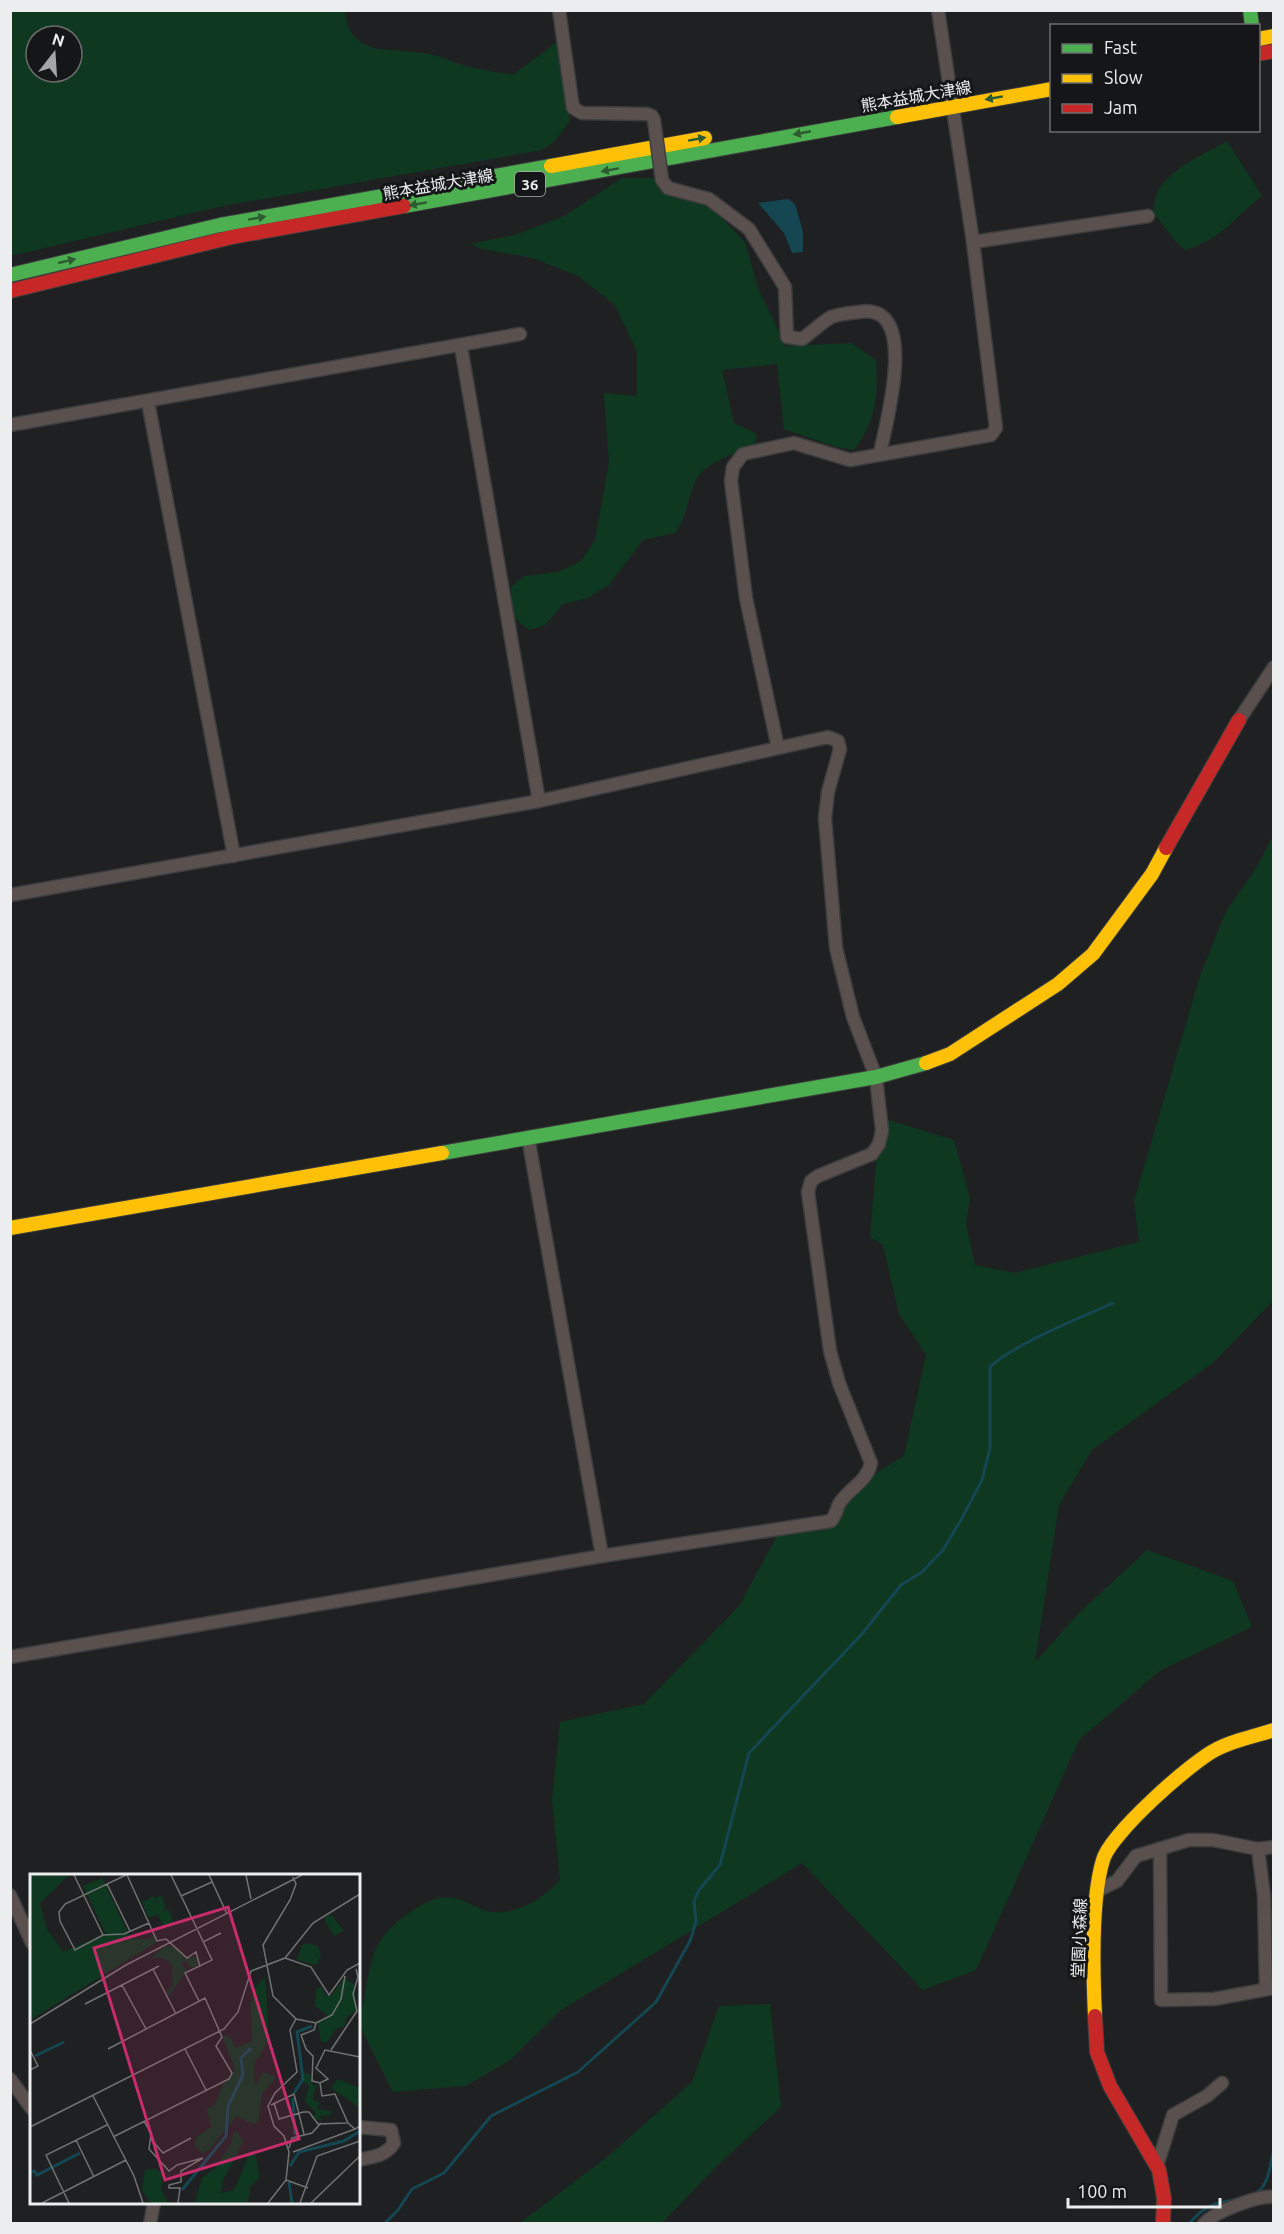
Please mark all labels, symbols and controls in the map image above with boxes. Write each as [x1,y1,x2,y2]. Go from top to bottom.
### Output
north arrow [24,24,84,84]
legend [1050,24,1260,132]
text: N [50,29,67,50]
text: Fast [1104,37,1137,57]
text: Slow [1104,67,1143,87]
street label: 熊本益城大津線 [859,77,973,115]
one-way arrow [984,94,1003,103]
text: Jam [1104,97,1138,117]
one-way arrow [792,129,811,138]
one-way arrow [688,135,707,144]
street label: 熊本益城大津線 [381,165,495,203]
one-way arrow [601,166,620,175]
road number: 36 [515,172,545,196]
one-way arrow [409,200,428,209]
one-way arrow [248,213,267,222]
one-way arrow [58,256,76,266]
inset map [30,1874,360,2204]
street label: 堂園小森線 [1069,1898,1089,1978]
scale bar [1068,2171,1220,2209]
text: 100 m [1077,2181,1127,2201]

